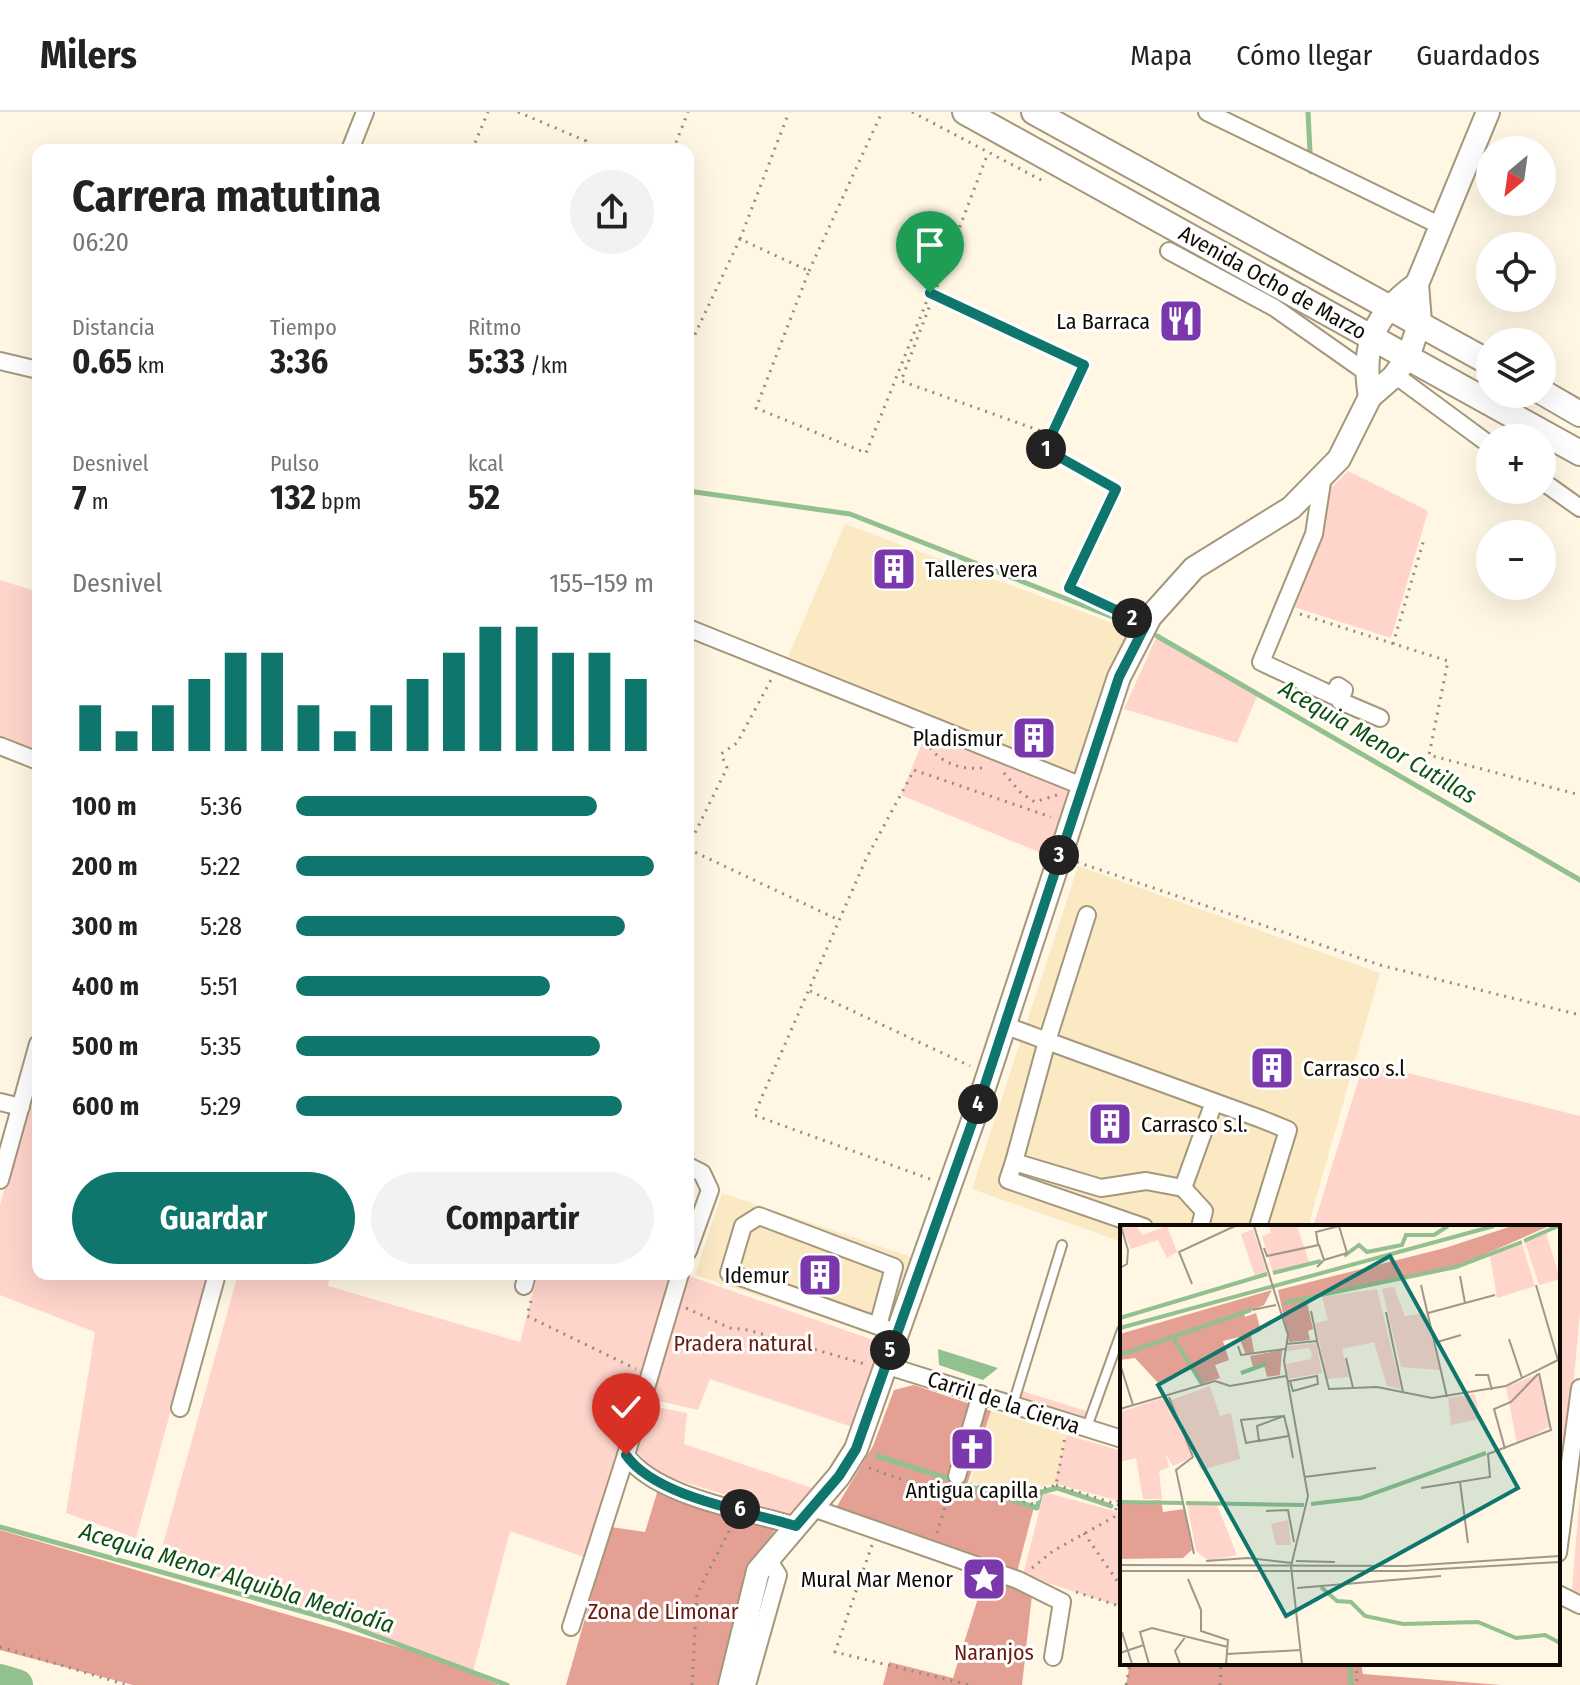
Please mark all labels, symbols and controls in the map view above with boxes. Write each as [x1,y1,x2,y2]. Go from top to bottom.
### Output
text: Milers [40,32,137,78]
text: Mapa [1130,39,1192,72]
text: Cómo llegar [1236,39,1372,72]
text: Guardados [1416,39,1540,72]
north arrow [1476,136,1556,216]
map controls [1476,136,1556,600]
text: Carrera matutina [72,170,381,223]
button: share [570,170,654,254]
pin [896,211,964,293]
street label: Avenida Ocho de Marzo [1174,220,1371,345]
icon: arrive [908,223,952,267]
text: 06:20 [72,227,129,258]
button: locate [1476,232,1556,312]
restaurant icon: La Barraca [1157,297,1205,345]
place label: La Barraca [1056,308,1150,335]
text: Distancia [72,314,155,341]
text: Tiempo [270,314,337,341]
text: Ritmo [468,314,521,341]
button: layers [1476,328,1556,408]
text: 0.65 [72,341,132,382]
text: 3:36 [270,341,328,382]
text: 5:33 [468,341,525,382]
text: km [132,352,165,379]
text: /km [525,352,568,379]
button: + [1476,424,1556,504]
pin: 1 [1026,429,1066,469]
text: 1 [1041,435,1051,462]
text: Desnivel [72,450,149,477]
text: Pulso [270,450,319,477]
text: kcal [468,450,504,477]
text: 7 [72,477,86,518]
text: 132 [270,477,316,518]
text: 52 [468,477,500,518]
text: m [86,488,109,515]
text: bpm [316,488,361,515]
button: − [1476,520,1556,600]
building icon: Talleres vera [870,545,918,593]
place label: Talleres vera [925,556,1038,583]
text: Desnivel [72,568,162,599]
text: 155–159 m [549,568,654,599]
pin: 2 [1112,598,1152,638]
text: 2 [1127,604,1137,631]
water label: Acequia Menor Cutillas [1274,674,1482,810]
building icon: Pladismur [1010,714,1058,762]
place label: Pladismur [912,725,1003,752]
text: 100 m [72,791,137,822]
text: 5:36 [200,791,242,822]
pin: 3 [1039,835,1079,875]
text: 3 [1054,841,1064,868]
text: 200 m [72,851,138,882]
text: 5:22 [200,851,240,882]
text: 300 m [72,911,138,942]
text: 5:28 [200,911,242,942]
text: 400 m [72,971,139,1002]
text: 5:51 [200,971,238,1002]
text: 500 m [72,1031,138,1062]
text: 5:35 [200,1031,241,1062]
building icon: Carrasco s.l [1248,1044,1296,1092]
place label: Carrasco s.l [1303,1055,1405,1082]
pin: 4 [958,1084,998,1124]
text: 4 [972,1090,984,1117]
text: 600 m [72,1091,139,1122]
text: 5:29 [200,1091,241,1122]
building icon: Carrasco s.l. [1086,1100,1134,1148]
place label: Carrasco s.l. [1141,1111,1248,1138]
button: Guardar [72,1172,355,1264]
button: Compartir [371,1172,654,1264]
inset map [1120,1225,1560,1665]
building icon: Idemur [796,1251,844,1299]
place label: Idemur [724,1262,789,1289]
park label: Pradera natural [674,1330,813,1357]
pin: 5 [870,1330,910,1370]
text: 5 [885,1336,895,1363]
street label: Carril de la Cierva [924,1365,1083,1440]
pin [592,1373,660,1455]
icon: check [604,1385,648,1429]
church icon: Antigua capilla [948,1425,996,1473]
place label: Antigua capilla [906,1477,1039,1504]
pin: 6 [720,1489,760,1529]
text: 6 [734,1495,746,1522]
water label: Acequia Menor Alquibla Mediodía [75,1516,398,1639]
place icon: Mural Mar Menor [960,1555,1008,1603]
place label: Mural Mar Menor [801,1566,953,1593]
park label: Zona de Limonar [588,1598,739,1625]
park label: Naranjos [954,1639,1034,1666]

